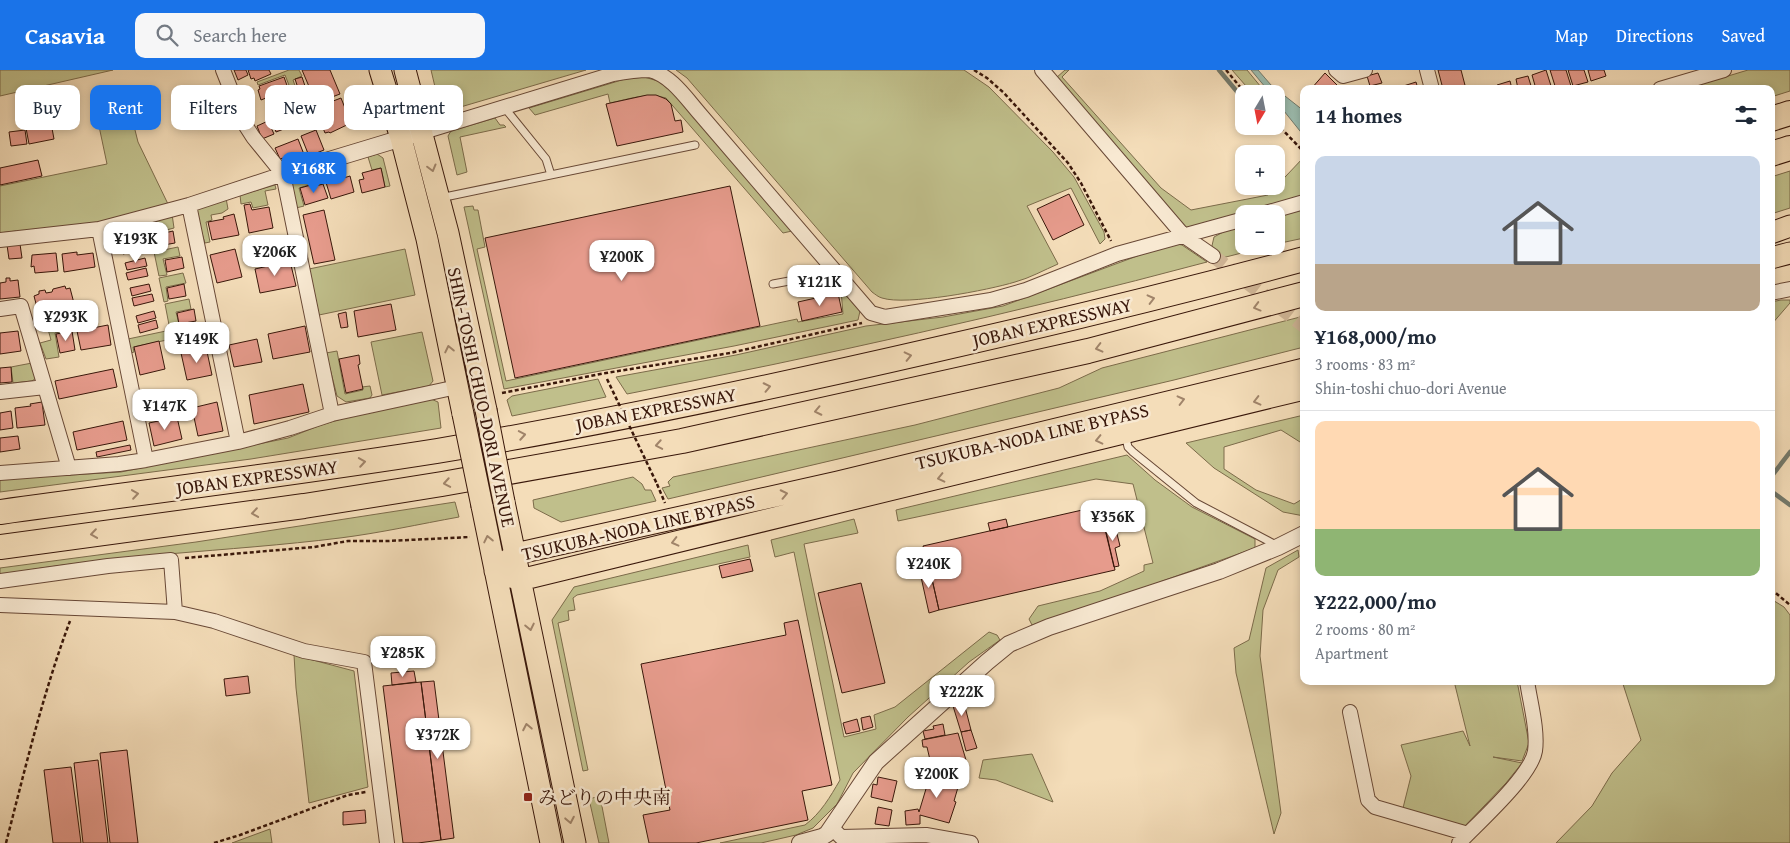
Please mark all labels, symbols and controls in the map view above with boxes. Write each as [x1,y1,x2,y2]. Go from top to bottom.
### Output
search box [135,13,485,58]
text: Casavia [25,18,105,53]
icon: search [153,21,181,49]
text: Search here [193,21,287,49]
text: Map [1555,22,1588,49]
text: Directions [1616,22,1693,49]
text: Saved [1721,22,1765,49]
chip: Buy [15,85,80,130]
chip: Rent [90,85,161,130]
chip: Filters [171,85,255,130]
chip: New [265,85,334,130]
chip: Apartment [344,85,463,130]
north arrow [1235,85,1285,135]
map controls [1235,85,1285,255]
text: 14 homes [1315,100,1402,131]
icon: filters [1732,101,1760,129]
button: + [1235,145,1285,195]
pin: ¥168K [279,152,349,194]
text: ¥168K [292,156,336,180]
one-way arrow [426,163,437,172]
icon: home [1493,188,1583,278]
button: − [1235,205,1285,255]
pin: ¥193K [101,222,171,264]
text: ¥193K [114,226,158,250]
pin: ¥206K [240,234,310,277]
text: ¥206K [253,239,297,263]
pin: ¥200K [587,240,657,282]
text: ¥200K [600,244,644,268]
street label: SHIN-TOSHI CHUO-DORI AVENUE [441,264,523,530]
pin: ¥121K [785,264,855,307]
text: ¥121K [798,269,842,293]
street label: JOBAN EXPRESSWAY [967,290,1135,354]
one-way arrow [1146,294,1155,305]
pin: ¥293K [31,300,101,342]
one-way arrow [1252,301,1261,312]
text: ¥293K [44,304,88,328]
text: ¥168,000/mo [1315,321,1436,352]
pin: ¥149K [162,322,232,364]
text: ¥149K [175,326,219,350]
one-way arrow [1096,342,1104,352]
one-way arrow [445,345,455,354]
one-way arrow [903,351,912,362]
text: 3 rooms · 83 m² [1315,352,1415,376]
text: Shin-toshi chuo-dori Avenue [1315,376,1507,400]
street label: JOBAN EXPRESSWAY [571,380,739,439]
one-way arrow [763,382,772,393]
pin: ¥147K [130,388,200,431]
text: ¥147K [143,393,187,417]
one-way arrow [1176,395,1185,406]
one-way arrow [1252,395,1261,406]
street label: TSUKUBA-NODA LINE BYPASS [913,396,1151,476]
one-way arrow [813,406,822,416]
one-way arrow [518,430,526,441]
one-way arrow [1094,434,1103,445]
one-way arrow [654,439,663,449]
street label: JOBAN EXPRESSWAY [172,452,340,502]
icon: home [1493,454,1583,544]
one-way arrow [358,457,366,468]
one-way arrow [936,472,945,483]
one-way arrow [443,477,451,487]
street label: TSUKUBA-NODA LINE BYPASS [519,487,757,567]
one-way arrow [131,489,139,500]
one-way arrow [780,489,789,500]
pin: ¥356K [1078,500,1148,542]
text: ¥356K [1091,504,1135,528]
one-way arrow [251,507,260,517]
one-way arrow [90,529,99,539]
one-way arrow [484,534,494,543]
one-way arrow [672,536,680,546]
pin: ¥240K [894,546,964,589]
text: ¥240K [907,551,951,575]
text: ¥222,000/mo [1315,586,1436,617]
text: 2 rooms · 80 m² [1315,617,1415,641]
one-way arrow [524,623,535,632]
pin: ¥285K [368,636,438,678]
text: ¥285K [381,640,425,664]
text: Apartment [1315,641,1388,665]
pin: ¥222K [927,674,997,717]
text: ¥222K [940,679,984,703]
pin: ¥372K [403,718,473,760]
text: ¥372K [416,722,460,746]
one-way arrow [522,722,533,731]
pin: ¥200K [902,756,972,799]
text: ¥200K [915,761,959,785]
place label: みどりの中央南 [538,783,671,811]
marker: みどりの中央南 [522,791,534,803]
one-way arrow [565,816,575,825]

